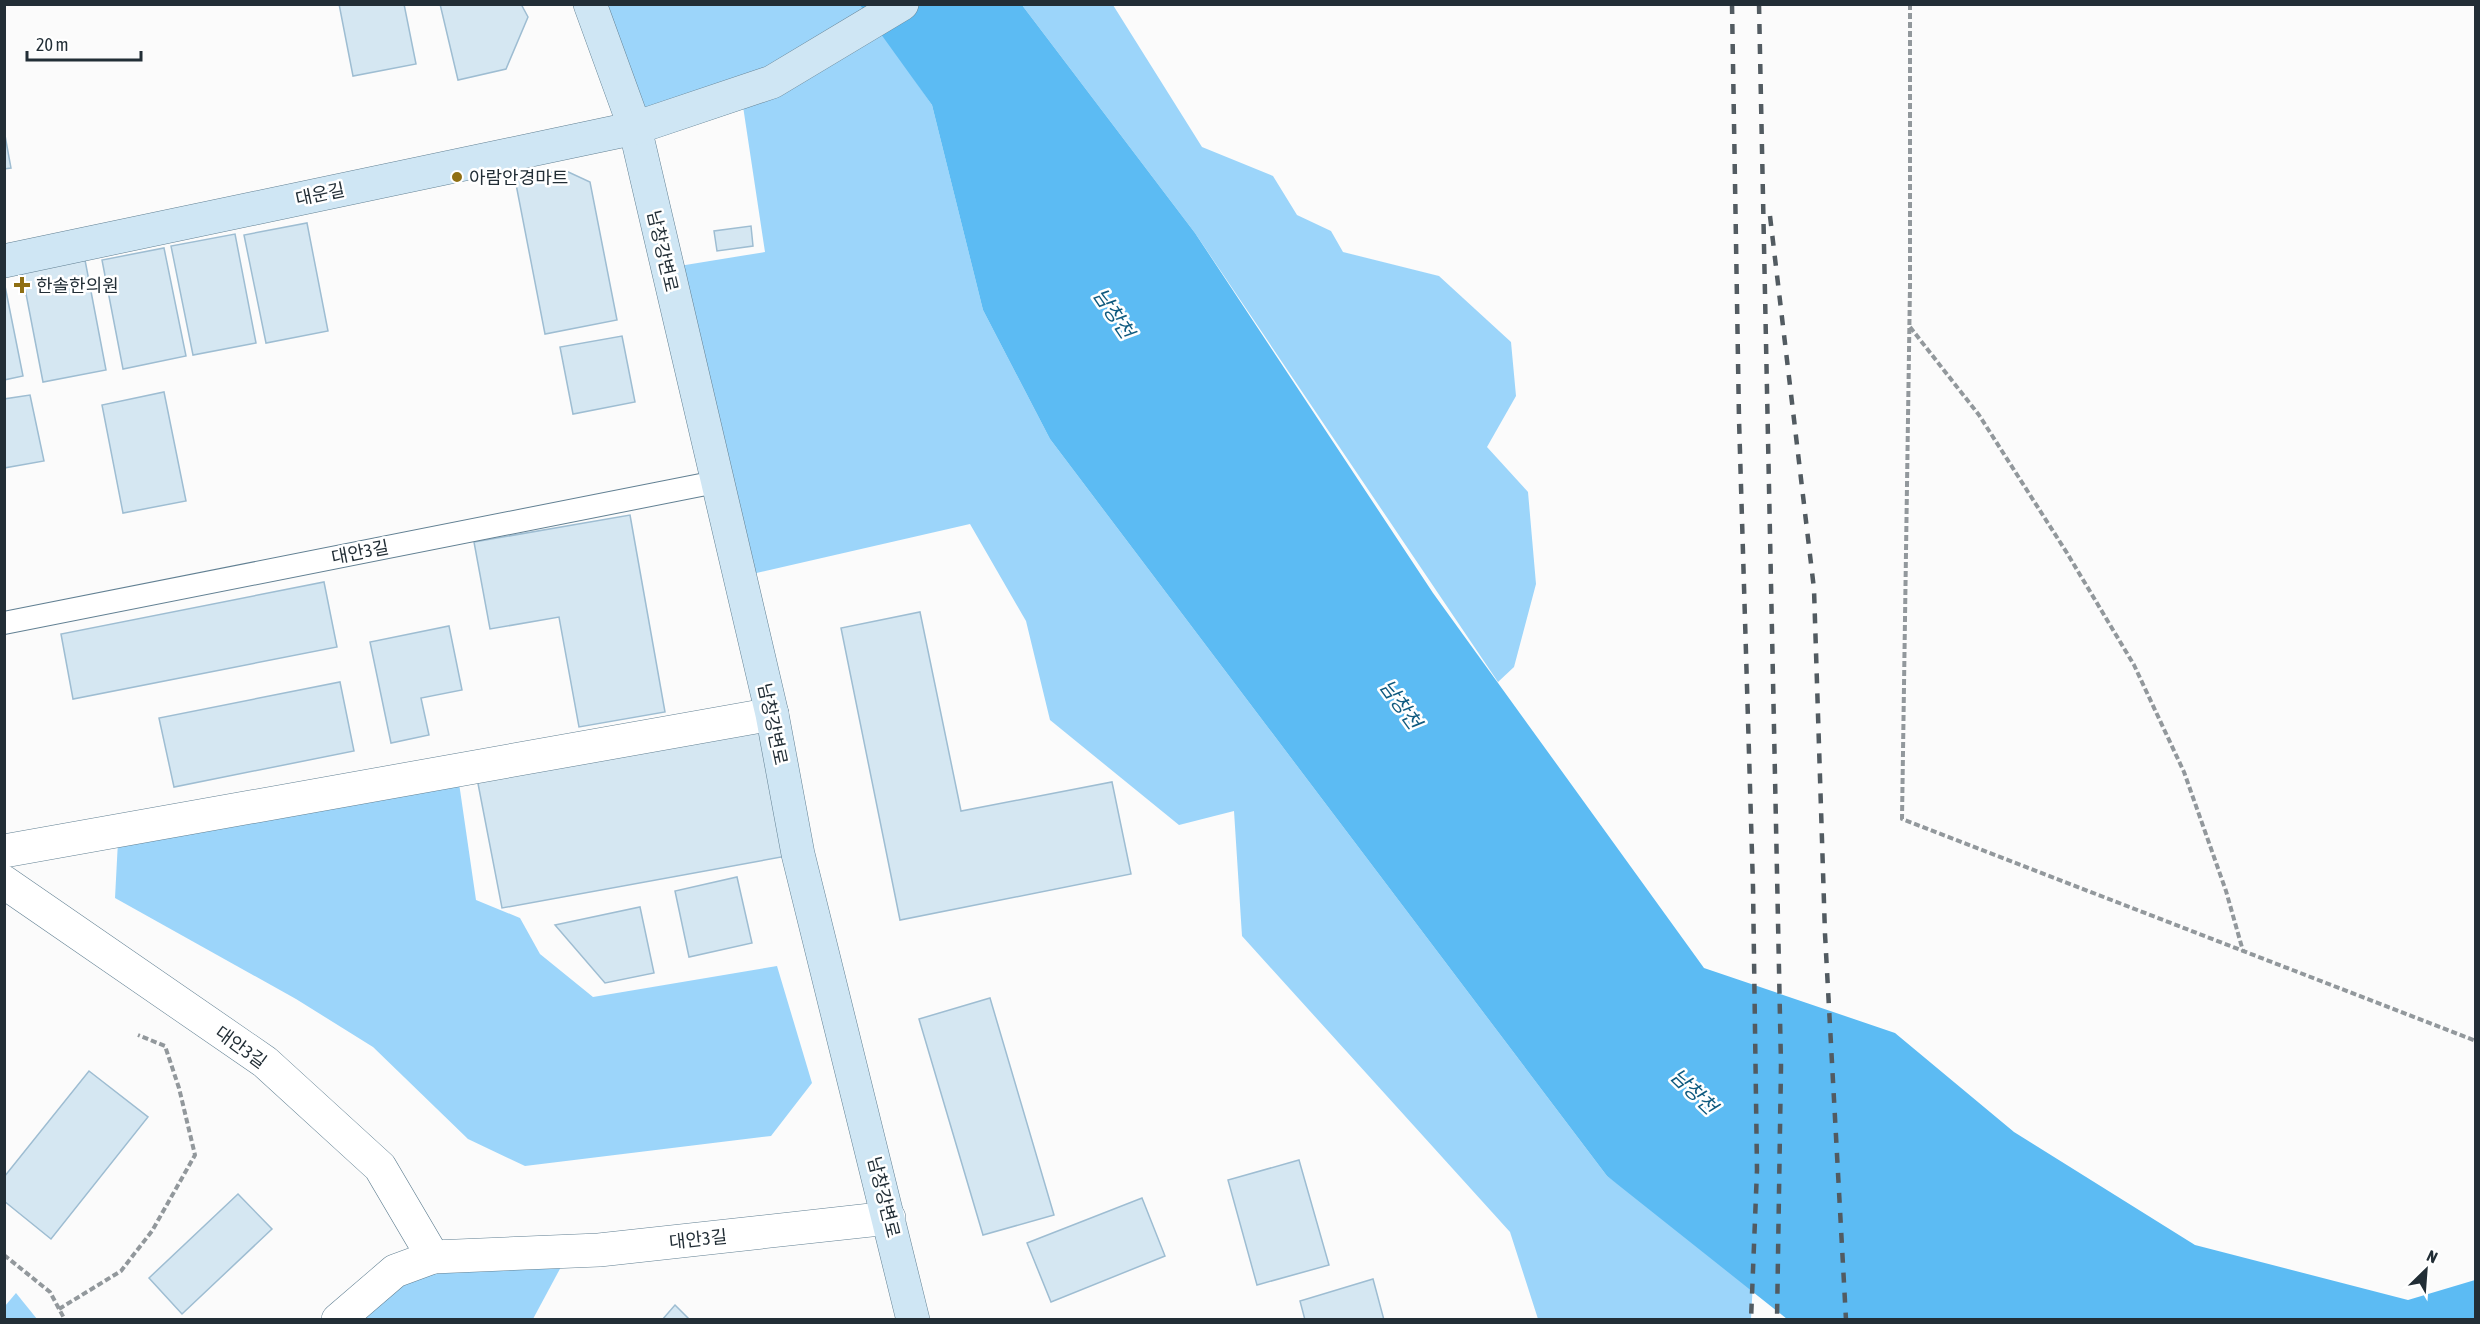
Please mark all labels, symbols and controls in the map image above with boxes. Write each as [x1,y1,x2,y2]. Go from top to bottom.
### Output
scale bar [27,24,141,62]
text: 20 m [36,34,68,55]
place label: 아람안경마트 [469,167,568,188]
marker: 아람안경마트 [450,170,464,184]
street label: 대운길 [294,179,346,209]
street label: 남창강변로 [643,208,683,294]
place label: 한솔한의원 [36,275,119,296]
marker: 한솔한의원 [13,276,31,294]
water label: 남창천 [1089,284,1140,344]
street label: 대안3길 [329,536,391,568]
water label: 남창천 [1375,675,1428,735]
street label: 남창강변로 [754,681,792,767]
street label: 대안3길 [211,1021,271,1073]
water label: 남창천 [1666,1064,1724,1120]
street label: 남창강변로 [864,1154,904,1240]
street label: 대안3길 [668,1226,728,1252]
north arrow [2396,1240,2456,1300]
text: N [2424,1246,2440,1267]

